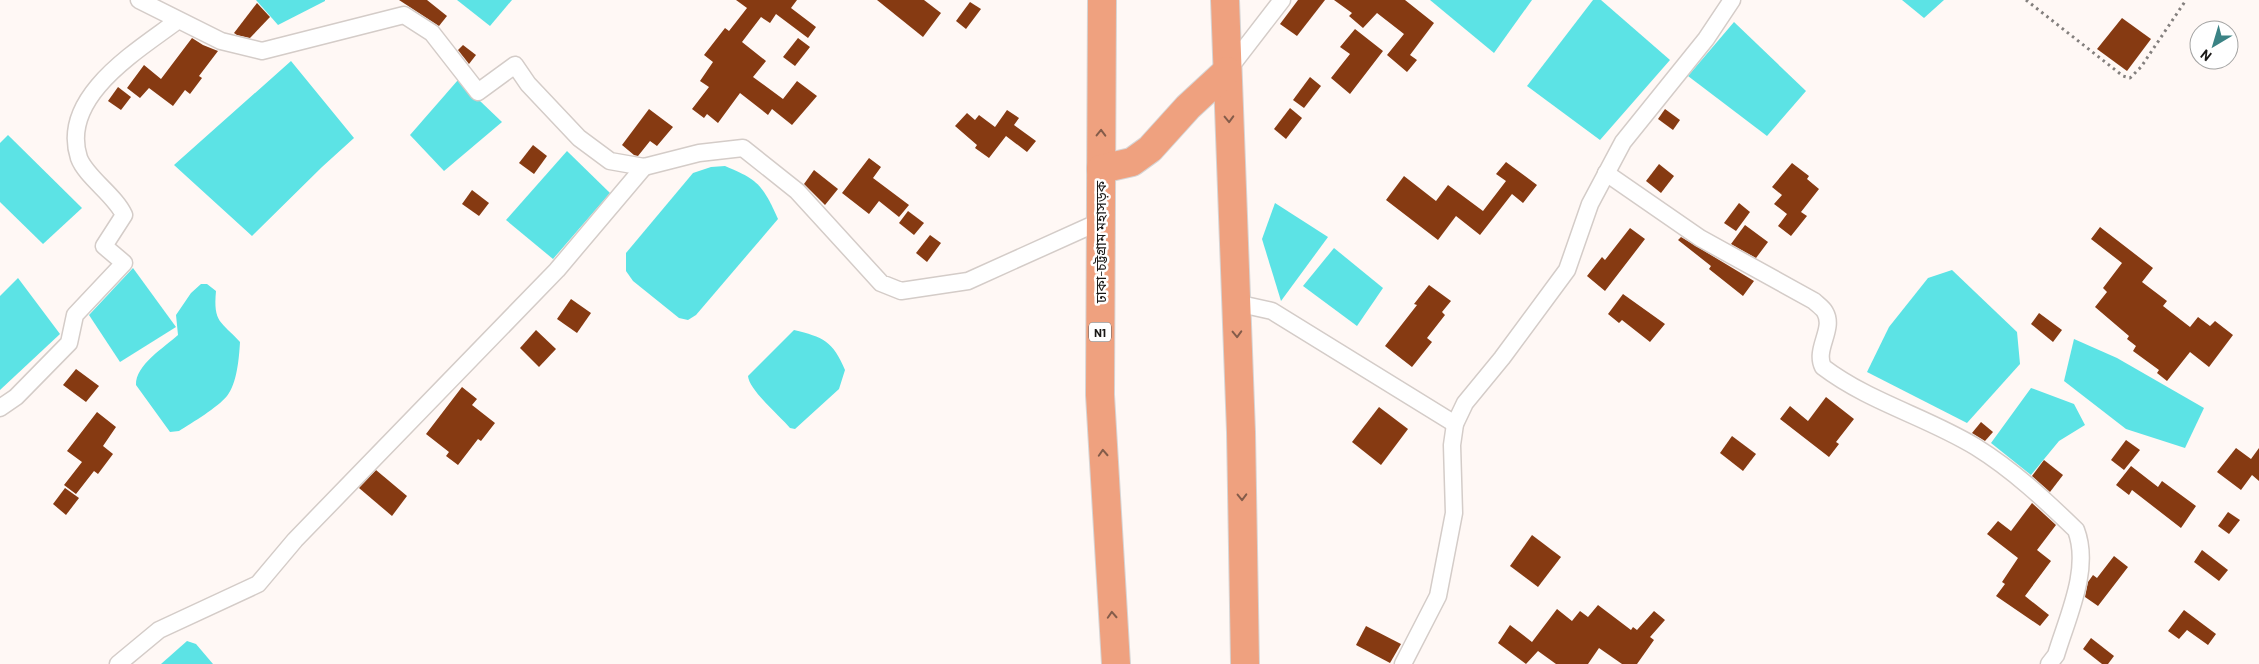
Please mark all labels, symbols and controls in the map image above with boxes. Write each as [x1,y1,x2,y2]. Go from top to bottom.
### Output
north arrow [2189,20,2239,70]
text: N [2197,46,2215,65]
one-way arrow [1224,116,1235,124]
one-way arrow [1096,129,1106,137]
street label: ঢাকা-চট্টগ্রাম মহাসড়ক [1092,180,1109,304]
road number: N1 [1089,322,1111,342]
one-way arrow [1232,330,1242,338]
one-way arrow [1098,449,1109,457]
one-way arrow [1237,493,1247,501]
one-way arrow [1107,611,1118,619]

